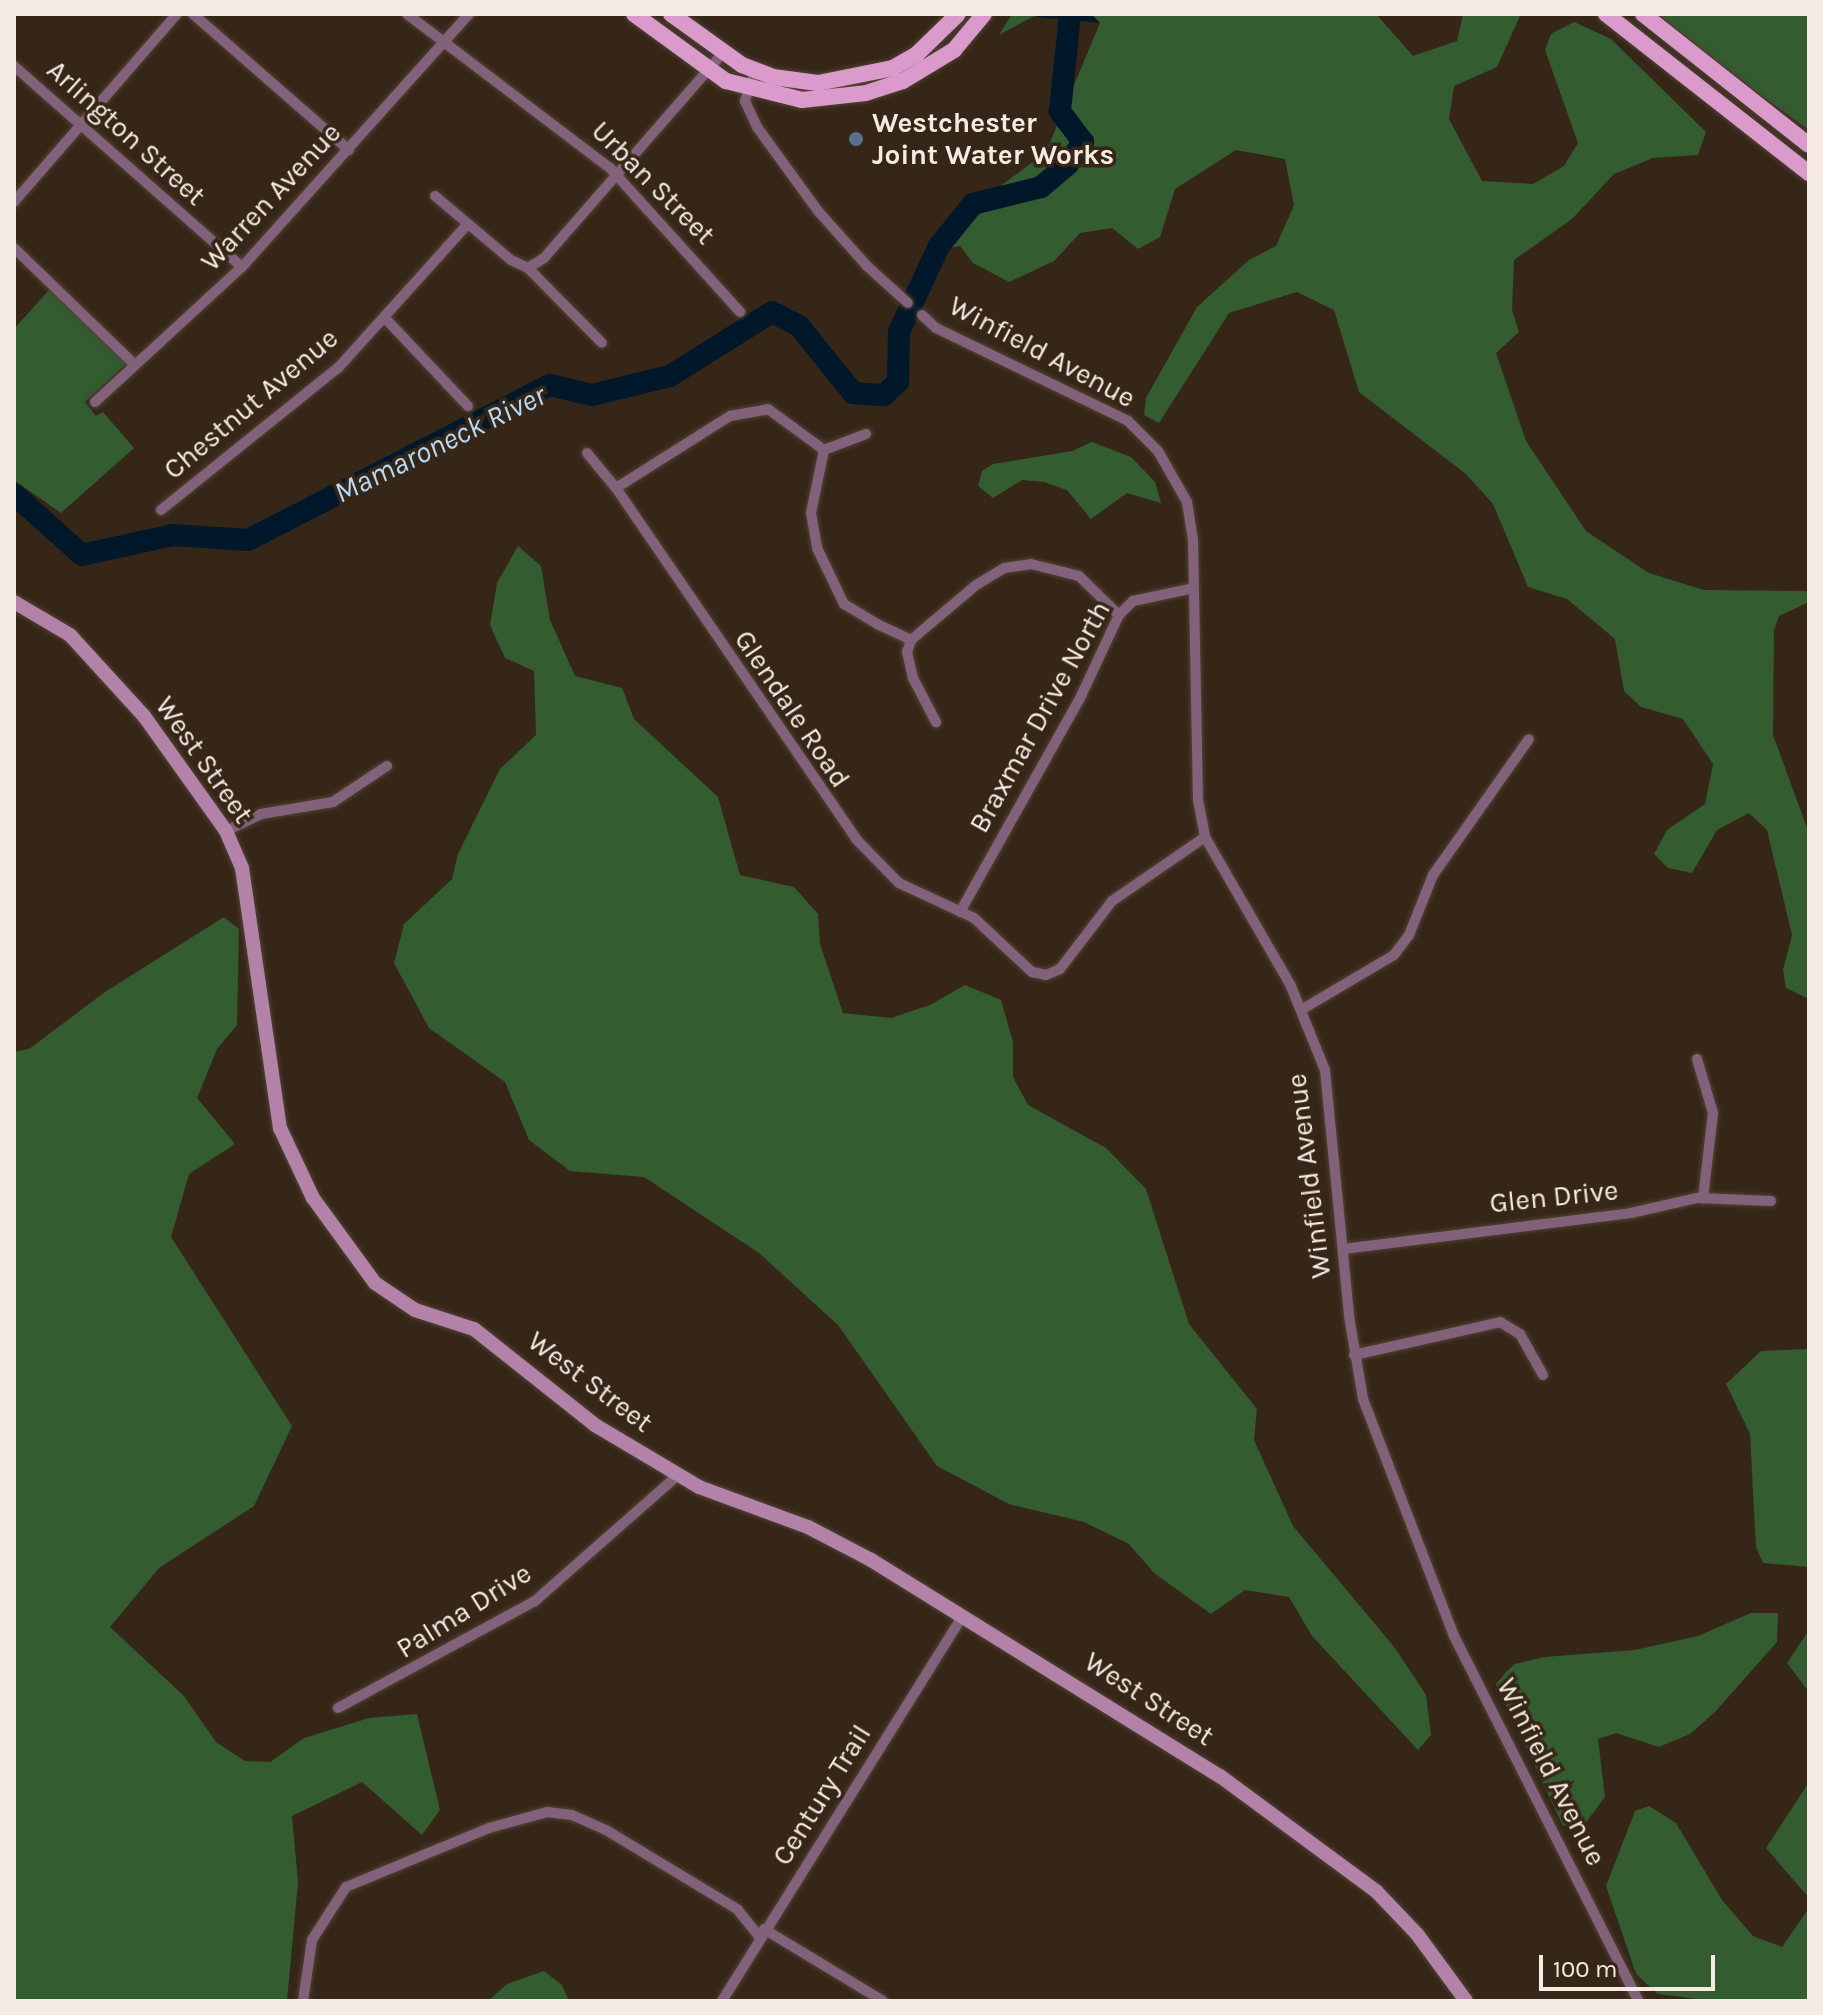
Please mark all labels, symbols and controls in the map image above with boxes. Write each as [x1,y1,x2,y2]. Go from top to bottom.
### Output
street label: Arlington Street [40,53,212,213]
place label: Westchester Joint Water Works [872,106,1114,172]
street label: Urban Street [584,114,722,252]
street label: Warren Avenue [194,116,348,278]
marker: Westchester Joint Water Works [847,130,865,148]
street label: Winfield Avenue [943,289,1141,415]
street label: Chestnut Avenue [157,321,345,487]
water label: Mamaroneck River [328,377,552,511]
street label: Braxmar Drive North [962,595,1118,839]
street label: Glendale Road [727,624,857,794]
street label: West Street [148,690,260,830]
street label: Winfield Avenue [1280,1072,1338,1280]
street label: Glen Drive [1488,1174,1620,1220]
street label: West Street [521,1324,659,1440]
street label: Palma Drive [390,1556,538,1666]
street label: West Street [1078,1645,1220,1753]
street label: Winfield Avenue [1489,1673,1613,1871]
street label: Century Trail [766,1719,878,1871]
scale bar [1543,1939,1719,1989]
text: 100 m [1553,1955,1618,1983]

